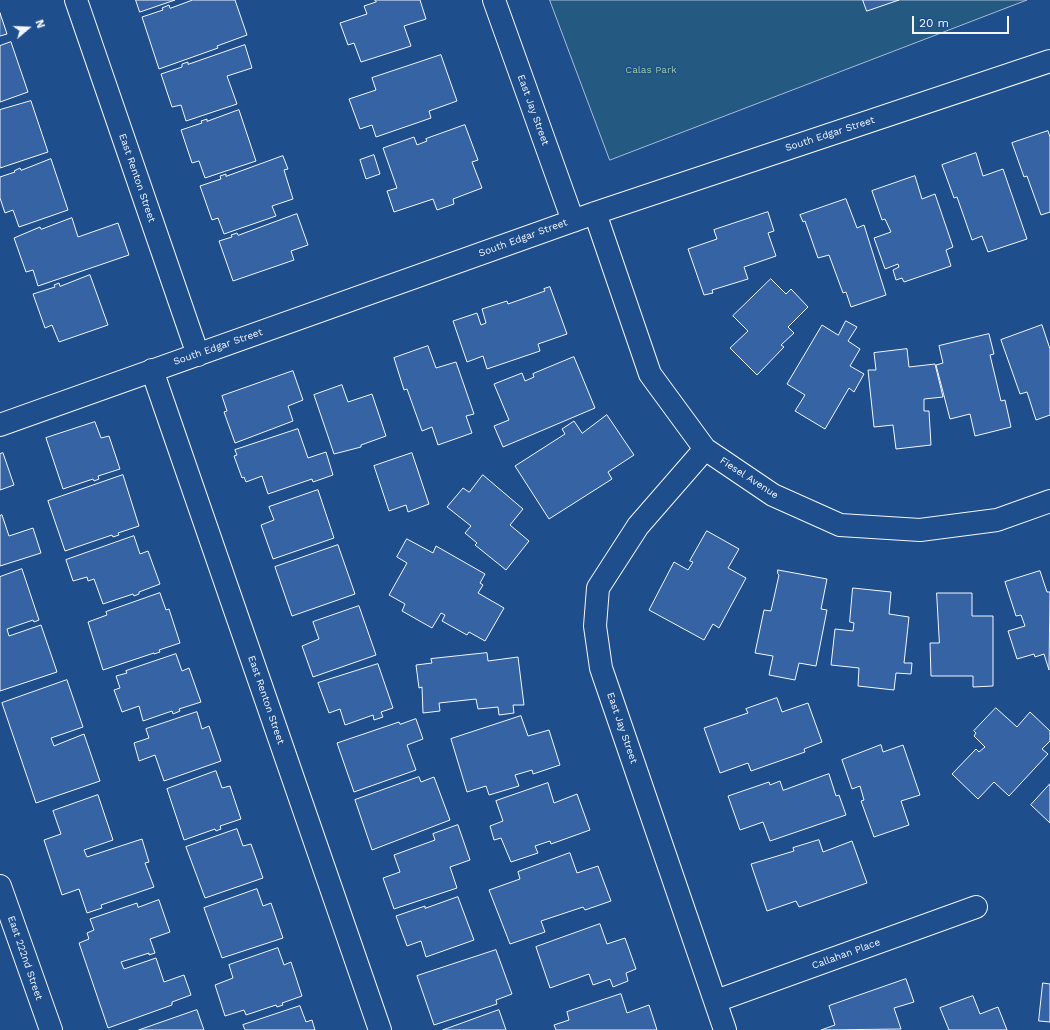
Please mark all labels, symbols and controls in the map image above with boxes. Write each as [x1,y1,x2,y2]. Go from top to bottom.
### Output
north arrow [8,8,48,48]
scale bar [914,8,1011,34]
text: 20 m [919,16,949,30]
text: N [32,18,47,30]
park label: Calas Park [625,64,677,76]
street label: East Jay Street [515,73,551,147]
street label: South Edgar Street [784,114,876,154]
street label: East Renton Street [116,132,158,224]
street label: South Edgar Street [477,216,569,260]
street label: South Edgar Street [172,326,264,368]
street label: Fiesel Avenue [717,455,781,501]
street label: East Renton Street [245,654,287,746]
street label: East Jay Street [604,691,640,765]
street label: East 222nd Street [5,914,45,1002]
street label: Callahan Place [810,936,882,972]

